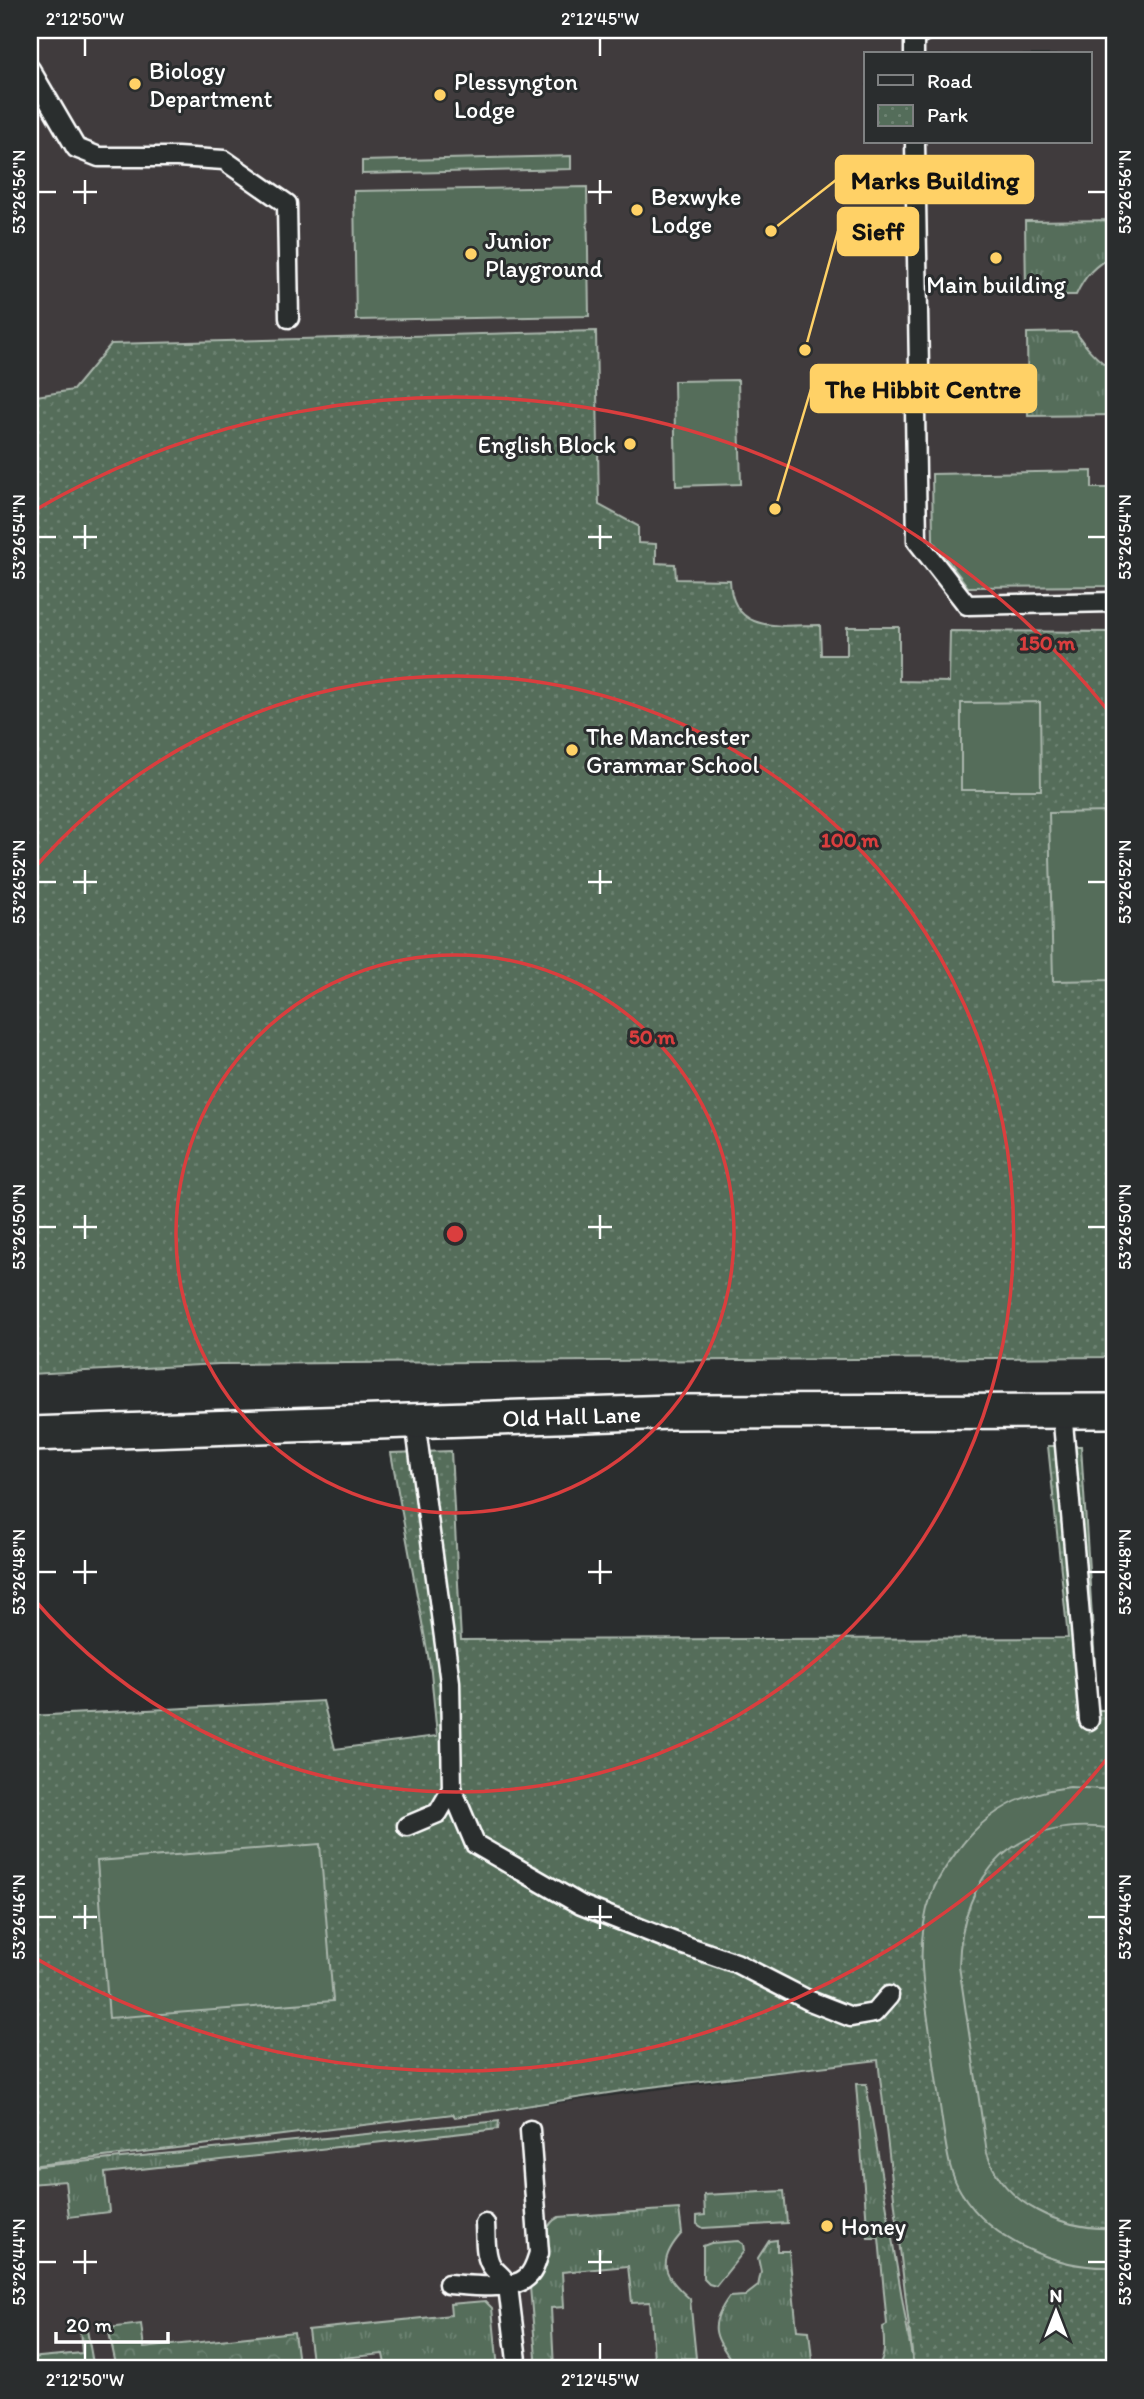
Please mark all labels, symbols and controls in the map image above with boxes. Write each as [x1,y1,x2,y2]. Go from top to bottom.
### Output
text: 2°12'50"W [46,8,124,30]
text: 2°12'45"W [561,8,639,30]
legend [864,52,1092,144]
place label: Biology Department [149,56,272,113]
place label: Plessyngton Lodge [454,67,578,124]
text: Road [927,68,973,93]
marker: Biology Department [127,76,143,92]
marker: Plessyngton Lodge [432,87,448,103]
text: Park [927,102,969,127]
text: 53°26'56"N [8,150,30,234]
text: 53°26'56"N [1114,150,1136,234]
callout: Marks Building [836,156,1033,203]
text: Marks Building [851,164,1020,196]
place label: Bexwyke Lodge [651,182,741,239]
marker: Bexwyke Lodge [629,202,645,218]
callout: Sieff [838,208,918,255]
text: Sieff [852,215,905,247]
place label: Junior Playground [485,226,602,283]
marker: Junior Playground [463,246,479,262]
marker: Main building [988,250,1004,266]
place label: Main building [926,270,1067,299]
callout: The Hibbit Centre [811,365,1036,412]
text: The Hibbit Centre [824,373,1021,405]
place label: English Block [478,430,616,459]
marker: English Block [622,436,638,452]
text: 53°26'54"N [8,494,30,580]
text: 53°26'54"N [1114,494,1136,580]
text: 150 m [1019,630,1075,655]
place label: The Manchester Grammar School [586,722,760,779]
marker: The Manchester Grammar School [564,742,580,758]
text: 100 m [821,827,879,852]
text: 53°26'52"N [8,840,30,924]
text: 53°26'52"N [1114,840,1136,924]
text: 50 m [629,1024,676,1049]
text: 53°26'50"N [8,1184,30,1270]
text: 53°26'50"N [1114,1184,1136,1270]
centre of rings [443,1222,467,1246]
street label: Old Hall Lane [502,1399,642,1432]
text: 53°26'48"N [8,1529,30,1615]
text: 53°26'48"N [1114,1529,1136,1615]
text: 53°26'46"N [8,1874,30,1960]
text: 53°26'46"N [1114,1874,1136,1960]
place label: Honey [841,2212,906,2241]
text: 53°26'44"N [8,2218,30,2306]
marker: Honey [819,2218,835,2234]
text: 53°26'44"N [1114,2218,1136,2306]
north arrow [1021,2276,1092,2346]
text: N [1050,2284,1062,2307]
scale bar [56,2301,168,2345]
text: 20 m [66,2312,113,2337]
text: 2°12'50"W [46,2369,124,2391]
text: 2°12'45"W [561,2369,639,2391]

